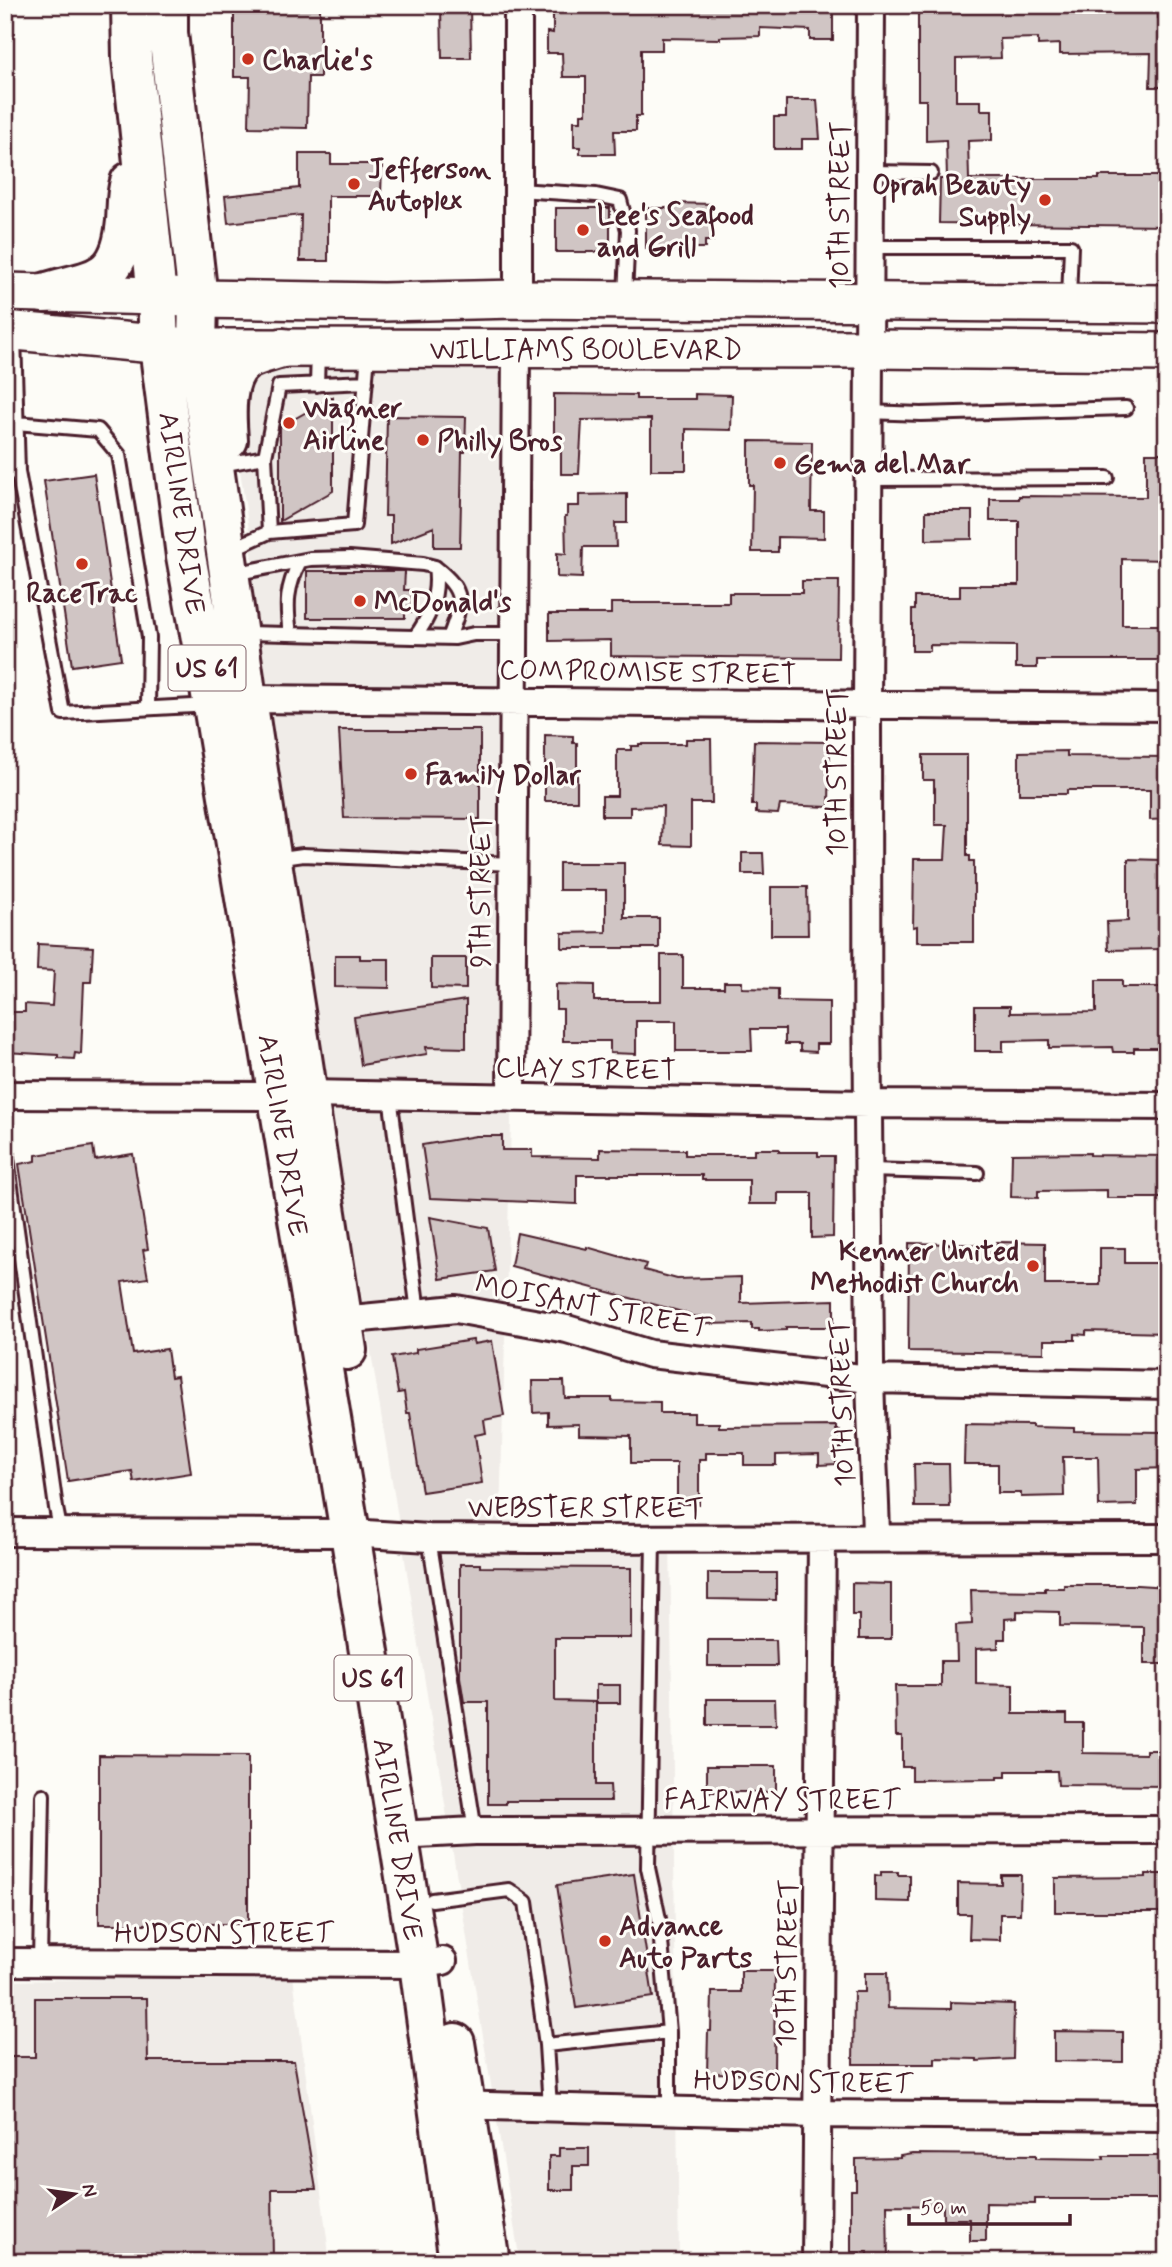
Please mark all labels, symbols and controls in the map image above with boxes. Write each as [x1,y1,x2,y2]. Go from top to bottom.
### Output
place label: Charlie's [262,43,373,80]
marker: Charlie's [240,51,256,67]
street label: 10TH STREET [823,121,860,289]
place label: Jefferson Autoplex [368,152,492,221]
place label: Oprah Beauty Supply [872,168,1031,237]
marker: Jefferson Autoplex [346,176,362,192]
marker: Oprah Beauty Supply [1037,192,1053,208]
place label: Lee's Seafood and Grill [597,198,754,267]
marker: Lee's Seafood and Grill [575,222,591,238]
street label: WILLIAMS BOULEVARD [430,333,742,370]
place label: Wagner Airline [303,391,402,460]
street label: AIRLINE DRIVE [148,410,213,617]
marker: Wagner Airline [281,415,297,431]
place label: Philly Bros [437,424,563,461]
marker: Philly Bros [415,432,431,448]
place label: Gema del Mar [794,447,971,484]
marker: Gema del Mar [772,455,788,471]
marker: RaceTrac [74,556,90,572]
place label: RaceTrac [26,576,138,613]
place label: McDonald's [374,585,512,622]
marker: McDonald's [352,593,368,609]
road number: US 61 [168,646,246,690]
street label: COMPROMISE STREET [499,652,797,695]
street label: 10TH STREET [820,688,857,856]
place label: Family Dollar [425,758,582,795]
marker: Family Dollar [403,766,419,782]
street label: 9TH STREET [464,814,501,968]
street label: AIRLINE DRIVE [247,1032,316,1239]
street label: CLAY STREET [495,1050,677,1091]
place label: Kenner United Methodist Church [810,1234,1019,1303]
marker: Kenner United Methodist Church [1025,1258,1041,1274]
street label: MOISANT STREET [472,1267,714,1349]
street label: 10TH STREET [822,1318,865,1488]
street label: WEBSTER STREET [468,1491,704,1528]
road number: US 61 [334,1656,412,1700]
street label: AIRLINE DRIVE [362,1736,431,1943]
street label: FAIRWAY STREET [664,1783,901,1820]
street label: 10TH STREET [769,1878,808,2048]
place label: Advance Auto Parts [619,1909,753,1978]
street label: HUDSON STREET [114,1916,335,1953]
marker: Advance Auto Parts [597,1933,613,1949]
street label: HUDSON STREET [693,2063,914,2104]
north arrow [38,2158,108,2228]
text: N [75,2182,103,2199]
scale bar [909,2183,1070,2227]
text: 50 m [920,2194,967,2222]

